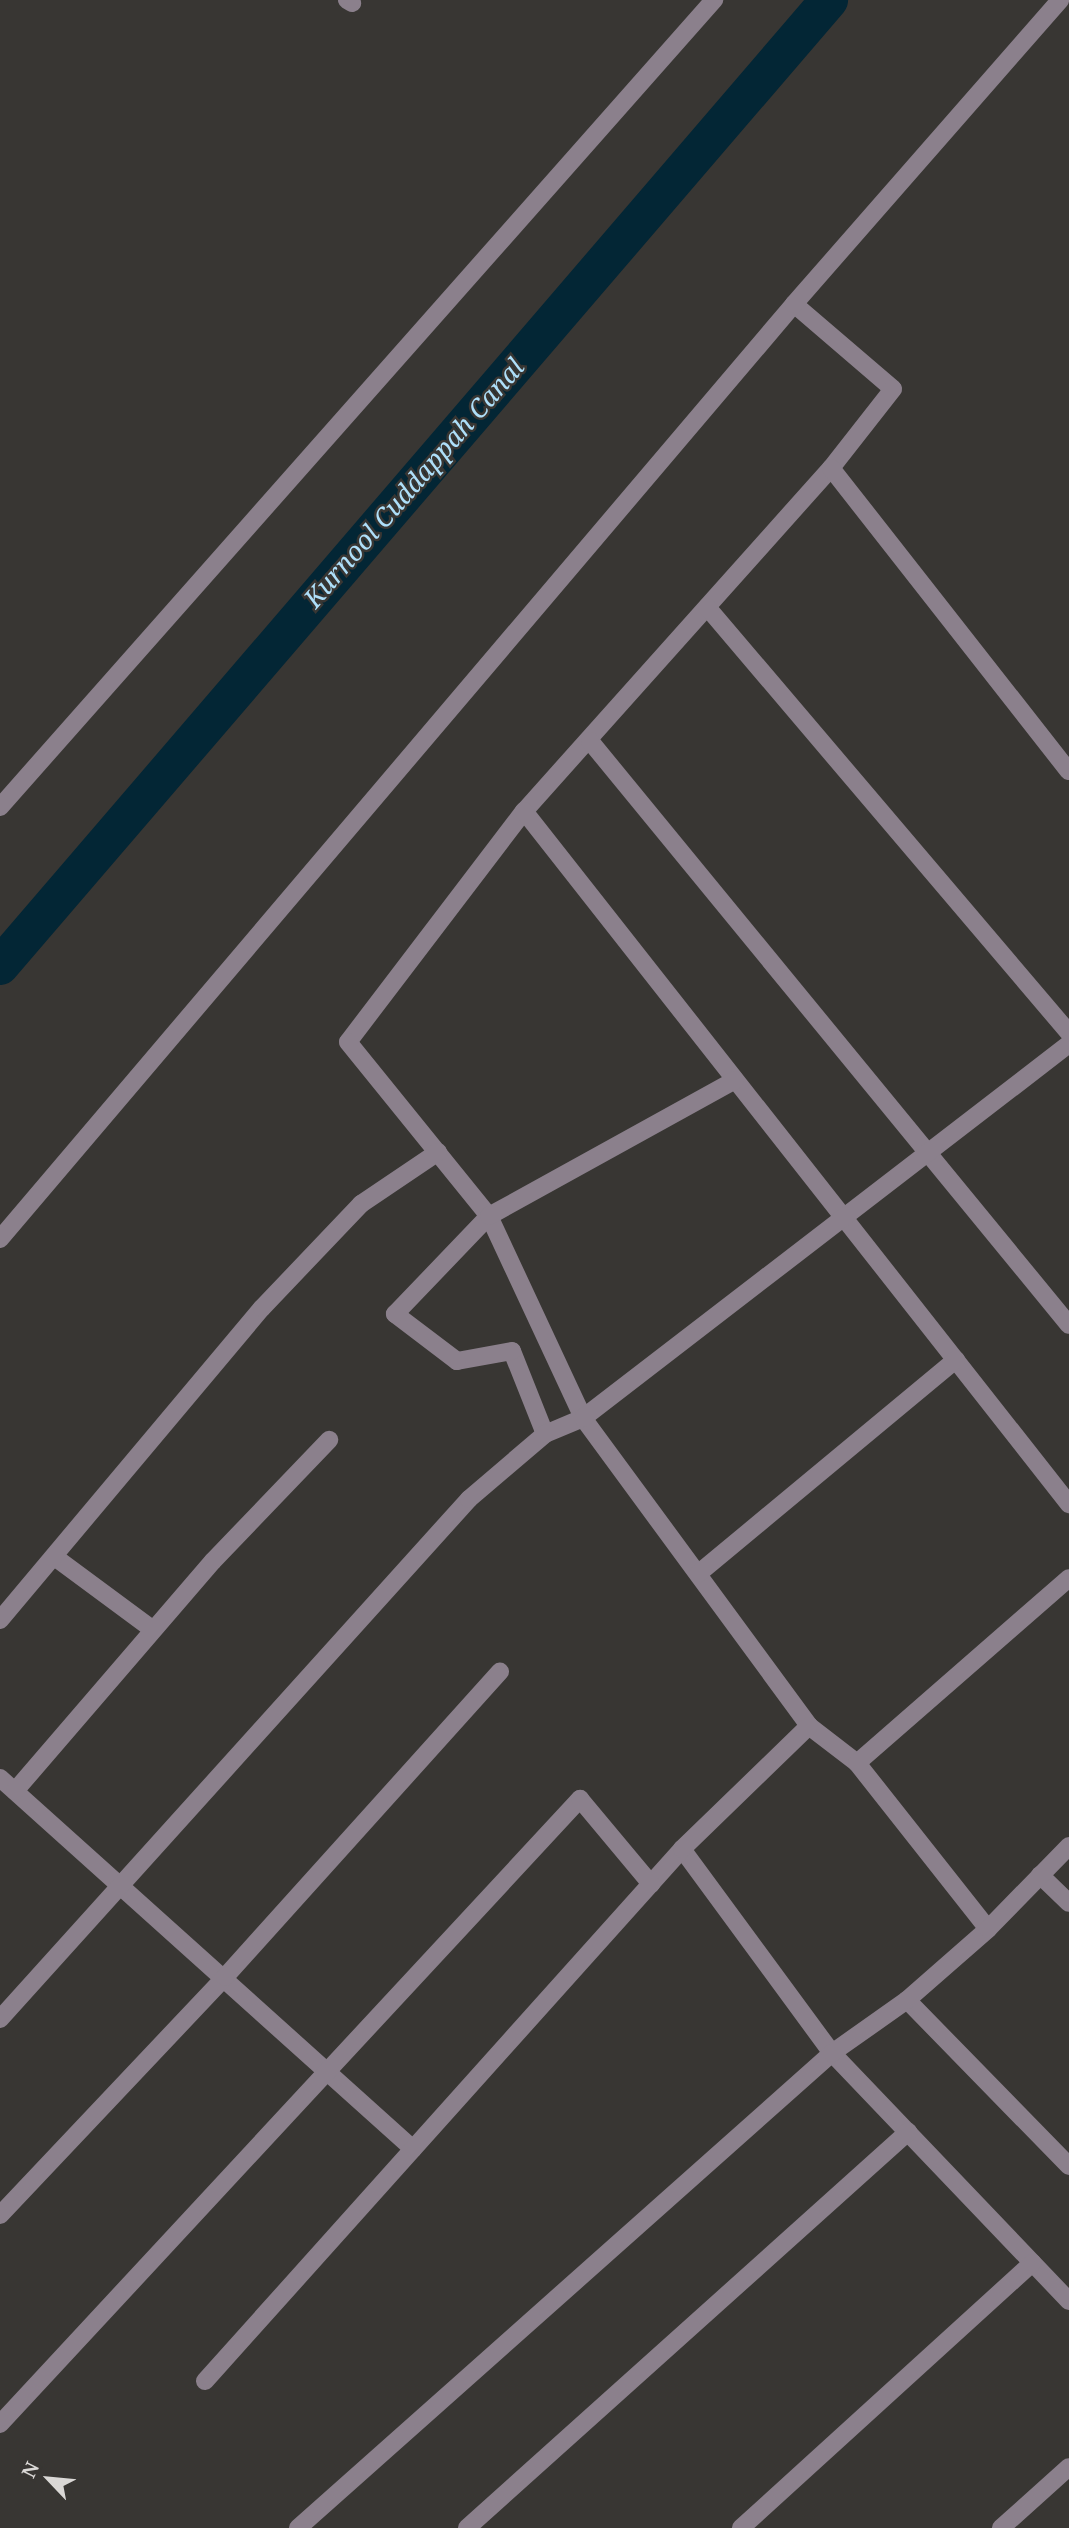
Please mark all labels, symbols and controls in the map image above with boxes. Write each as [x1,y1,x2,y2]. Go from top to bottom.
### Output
water label: Kurnool Cuddappah Canal [297,352,531,614]
north arrow [14,2444,84,2514]
text: N [15,2457,45,2482]

